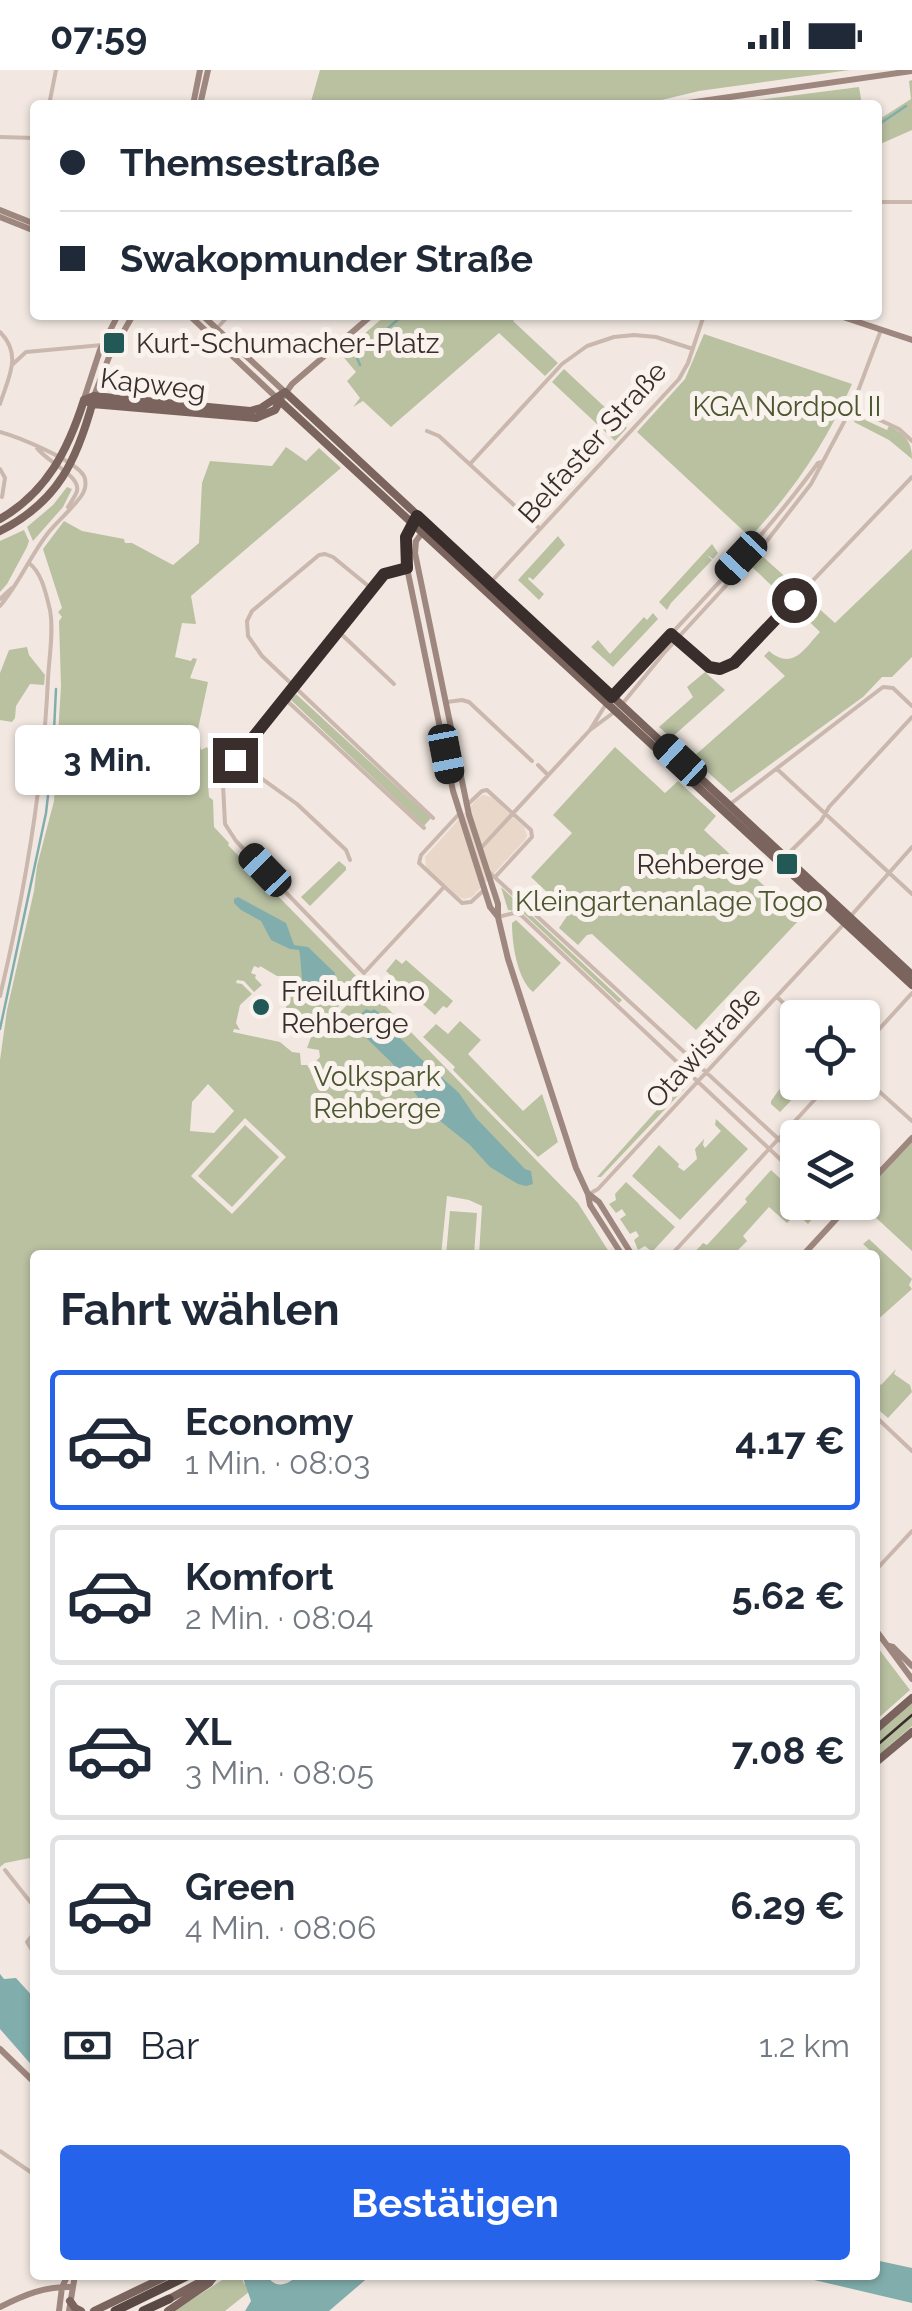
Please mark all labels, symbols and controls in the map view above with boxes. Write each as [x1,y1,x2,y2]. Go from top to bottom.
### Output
text: 07:59 [50,13,147,58]
text: Themsestraße [120,140,380,185]
text: Swakopmunder Straße [120,236,533,281]
place label: Kurt-Schumacher-Platz [136,327,440,360]
marker: Kurt-Schumacher-Platz [101,330,127,356]
street label: Belfaster Straße [511,355,673,530]
street label: Kapweg [98,362,208,407]
park label: KGA Nordpol II [693,390,881,423]
car [710,526,772,590]
route start [772,578,817,623]
car [426,722,466,786]
callout: 3 Min. [15,725,200,795]
car [648,729,712,791]
route end [213,738,258,783]
text: 3 Min. [64,741,151,778]
car [233,838,297,902]
place label: Rehberge [637,848,764,881]
marker: Rehberge [774,851,800,877]
park label: Kleingartenanlage Togo [515,885,823,918]
place label: Freiluftkino Rehberge [281,975,425,1040]
street label: Otawistraße [639,980,768,1115]
marker: Freiluftkino Rehberge [250,996,272,1018]
map controls [780,1000,880,1220]
button: locate [780,1000,880,1100]
park label: Volkspark Rehberge [313,1060,441,1125]
button: layers [780,1120,880,1220]
text: Fahrt wählen [60,1283,340,1336]
icon: car [65,1395,155,1485]
text: Economy [185,1399,354,1444]
text: 4.17 € [735,1418,845,1463]
text: 1 Min. · 08:03 [185,1444,370,1481]
icon: car [65,1550,155,1640]
text: Komfort [185,1554,334,1599]
text: 5.62 € [731,1573,845,1618]
text: 2 Min. · 08:04 [185,1599,374,1636]
icon: car [65,1705,155,1795]
text: XL [185,1709,232,1754]
text: 7.08 € [732,1728,845,1773]
text: 3 Min. · 08:05 [185,1754,374,1791]
icon: car [65,1860,155,1950]
text: Green [185,1864,295,1909]
text: 6.29 € [730,1883,845,1928]
text: 4 Min. · 08:06 [185,1909,376,1946]
icon: cash [60,2018,115,2073]
text: Bar [140,2023,199,2068]
text: 1.2 km [759,2027,850,2064]
button: Bestätigen [60,2145,850,2260]

